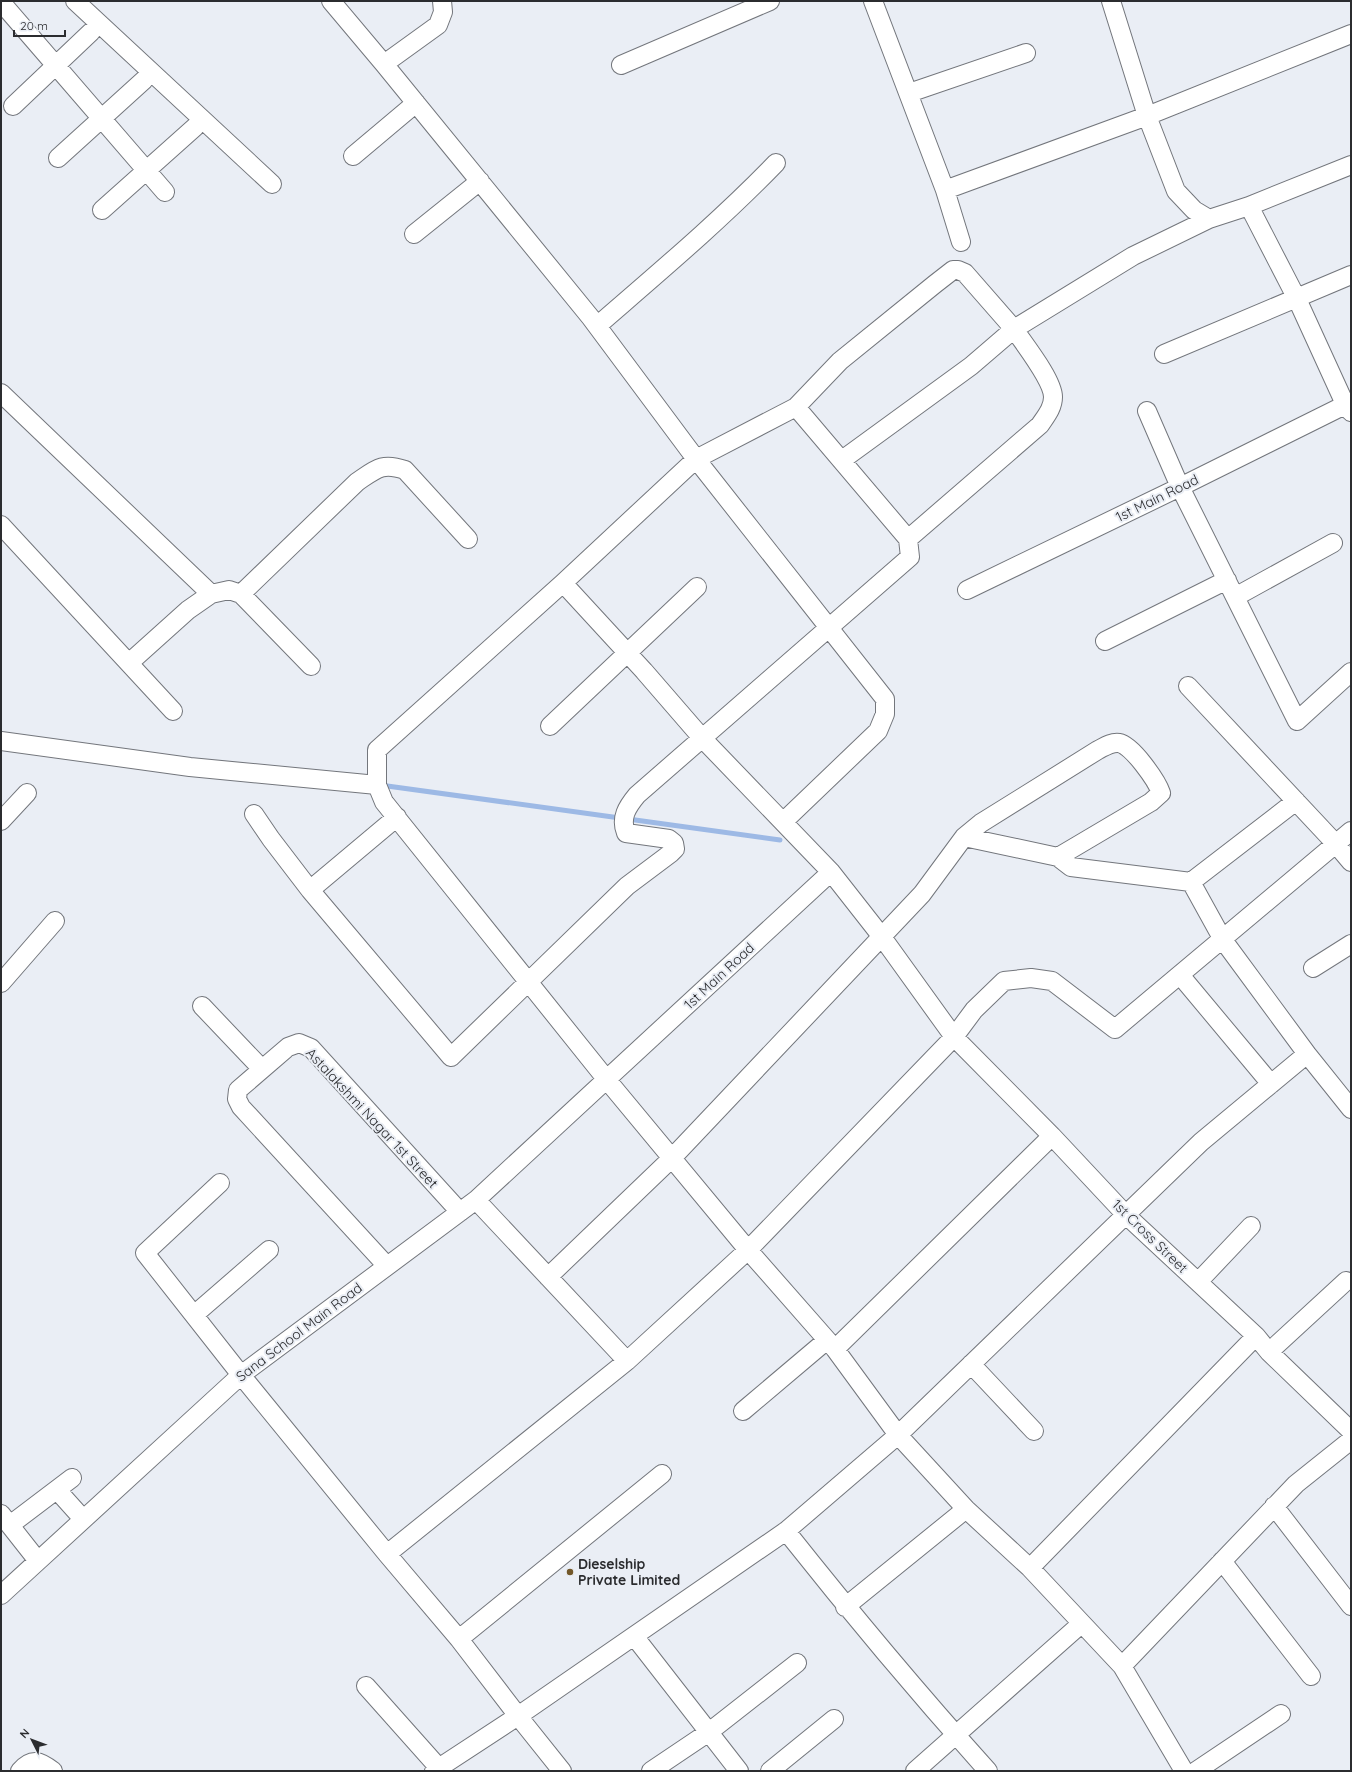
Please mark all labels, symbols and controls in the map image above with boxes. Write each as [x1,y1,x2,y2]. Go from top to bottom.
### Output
scale bar [14,12,65,38]
text: 20 m [20,18,48,33]
street label: 1st Main Road [1113,470,1201,526]
street label: 1st Main Road [680,939,758,1013]
street label: Astalakshmi Nagar 1st Street [302,1044,442,1192]
street label: 1st Cross Street [1108,1195,1192,1277]
street label: Sana School Main Road [232,1279,366,1385]
place label: Dieselship Private Limited [578,1555,680,1589]
marker: Dieselship Private Limited [565,1567,575,1577]
north arrow [12,1720,52,1760]
text: N [17,1726,32,1741]

